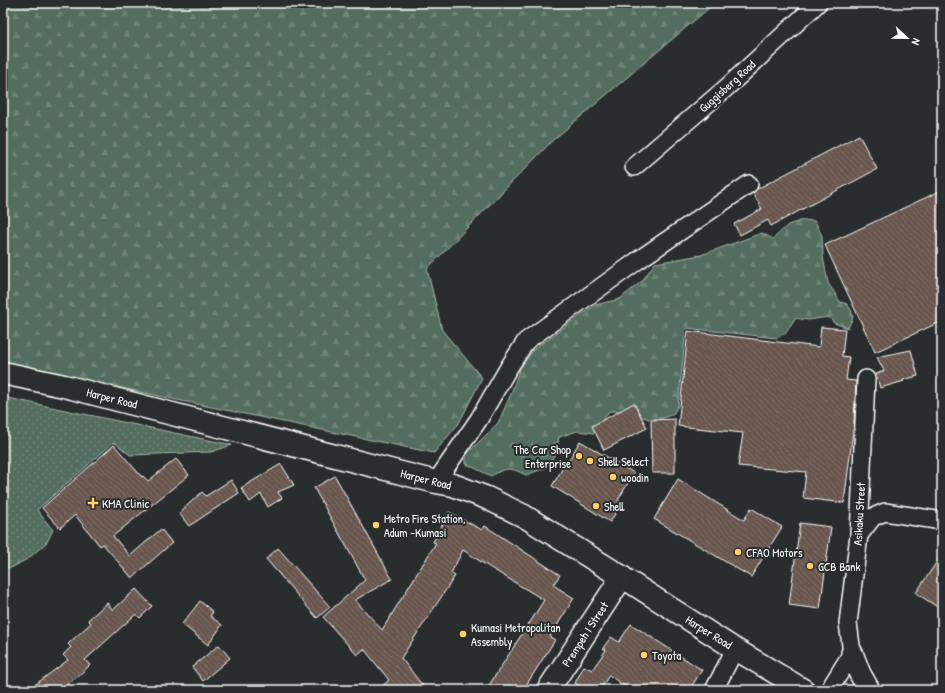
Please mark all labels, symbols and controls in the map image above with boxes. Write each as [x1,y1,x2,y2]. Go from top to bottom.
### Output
north arrow [887,18,927,58]
text: N [909,36,924,47]
street label: Guggisberg Road [695,56,759,116]
street label: Harper Road [85,383,140,413]
place label: The Car Shop Enterprise [514,441,571,472]
marker: The Car Shop Enterprise [574,451,584,461]
place label: Shell Select [598,453,649,470]
marker: Shell Select [585,456,595,466]
street label: Harper Road [399,464,454,494]
place label: woodin [621,469,649,486]
marker: woodin [608,472,618,482]
street label: Asikaku Street [849,481,869,546]
place label: KMA Clinic [102,495,150,512]
marker: KMA Clinic [87,497,99,509]
place label: Shell [604,498,625,515]
marker: Shell [591,501,601,511]
place label: Metro Fire Station, Adum -Kumasi [384,510,465,541]
marker: Metro Fire Station, Adum -Kumasi [371,520,381,530]
place label: CFAO Motors [746,544,803,561]
marker: CFAO Motors [733,547,743,557]
place label: GCB Bank [818,558,860,575]
marker: GCB Bank [805,561,815,571]
street label: Prempeh I Street [558,597,613,670]
street label: Harper Road [682,611,736,653]
place label: Kumasi Metropolitan Assembly [471,619,561,650]
marker: Kumasi Metropolitan Assembly [458,629,468,639]
place label: Toyota [652,647,681,664]
marker: Toyota [639,650,649,660]

